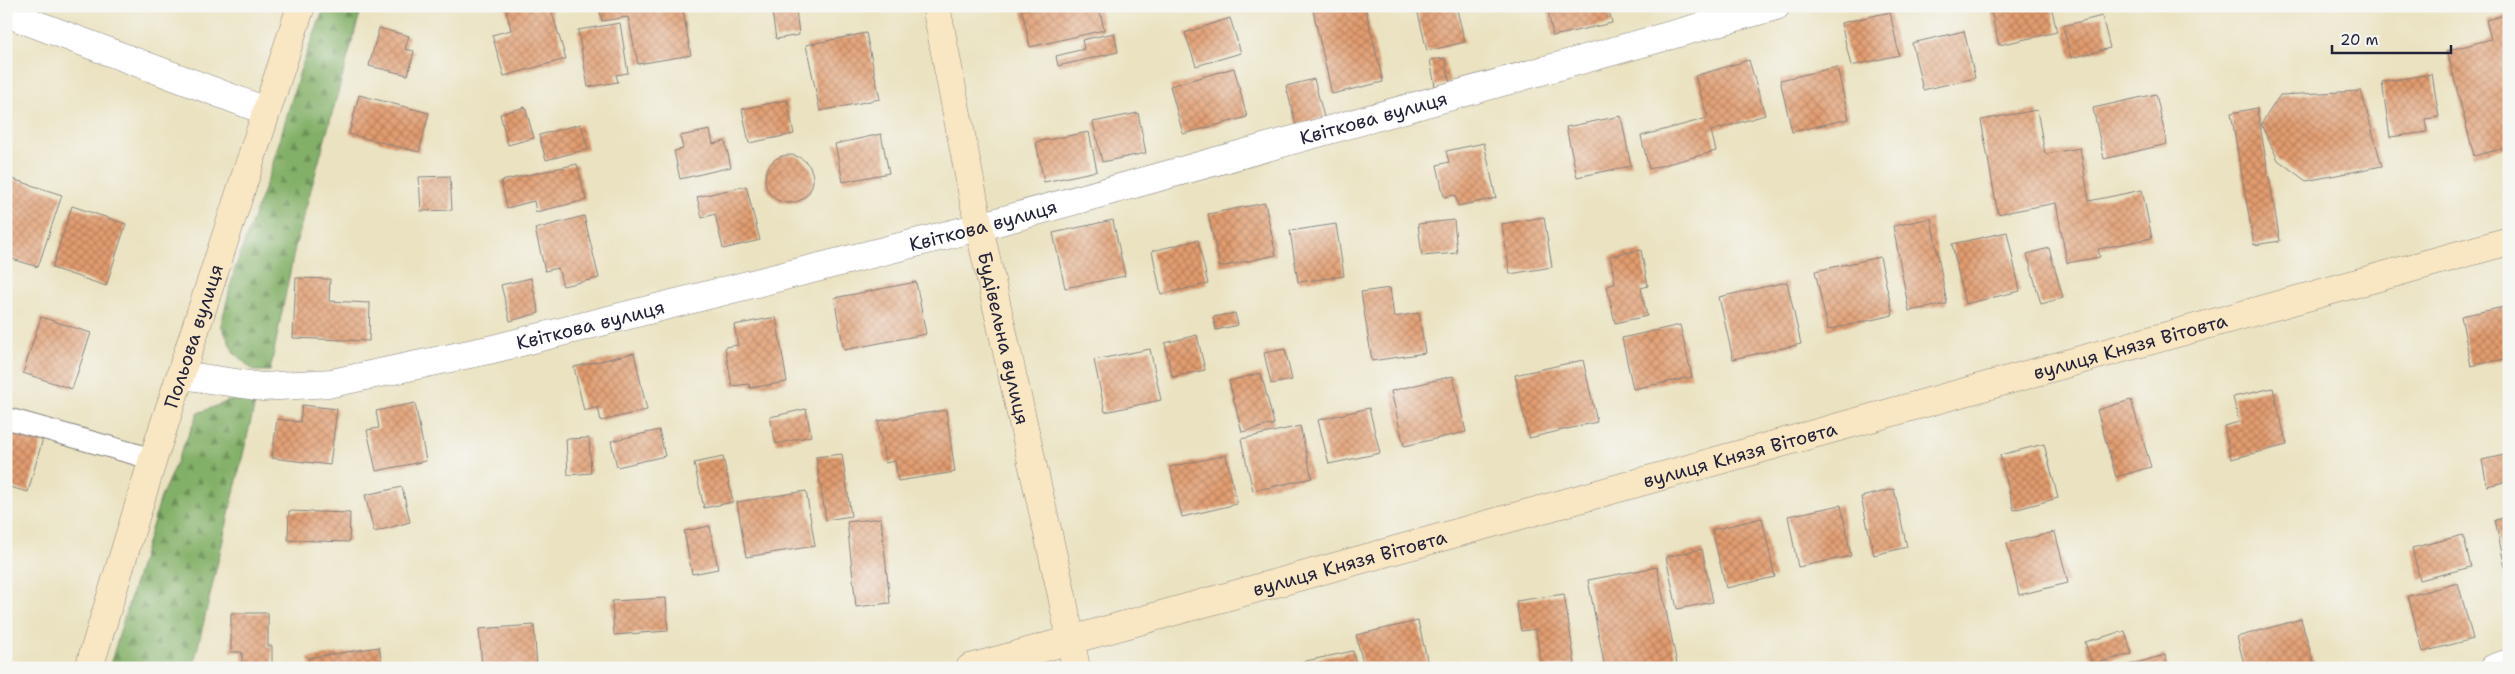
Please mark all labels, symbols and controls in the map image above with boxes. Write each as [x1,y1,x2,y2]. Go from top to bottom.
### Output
scale bar [2332,22,2451,54]
text: 20 m [2340,30,2379,50]
street label: Квіткова вулиця [1297,86,1450,150]
street label: Квіткова вулиця [907,194,1060,257]
street label: Будівельна вулиця [972,249,1035,427]
street label: Польова вулиця [158,261,229,411]
street label: Квіткова вулиця [514,294,667,356]
street label: вулиця Князя Вітовта [2031,308,2230,385]
street label: вулиця Князя Вітовта [1640,416,1840,494]
street label: вулиця Князя Вітовта [1250,524,1450,602]

